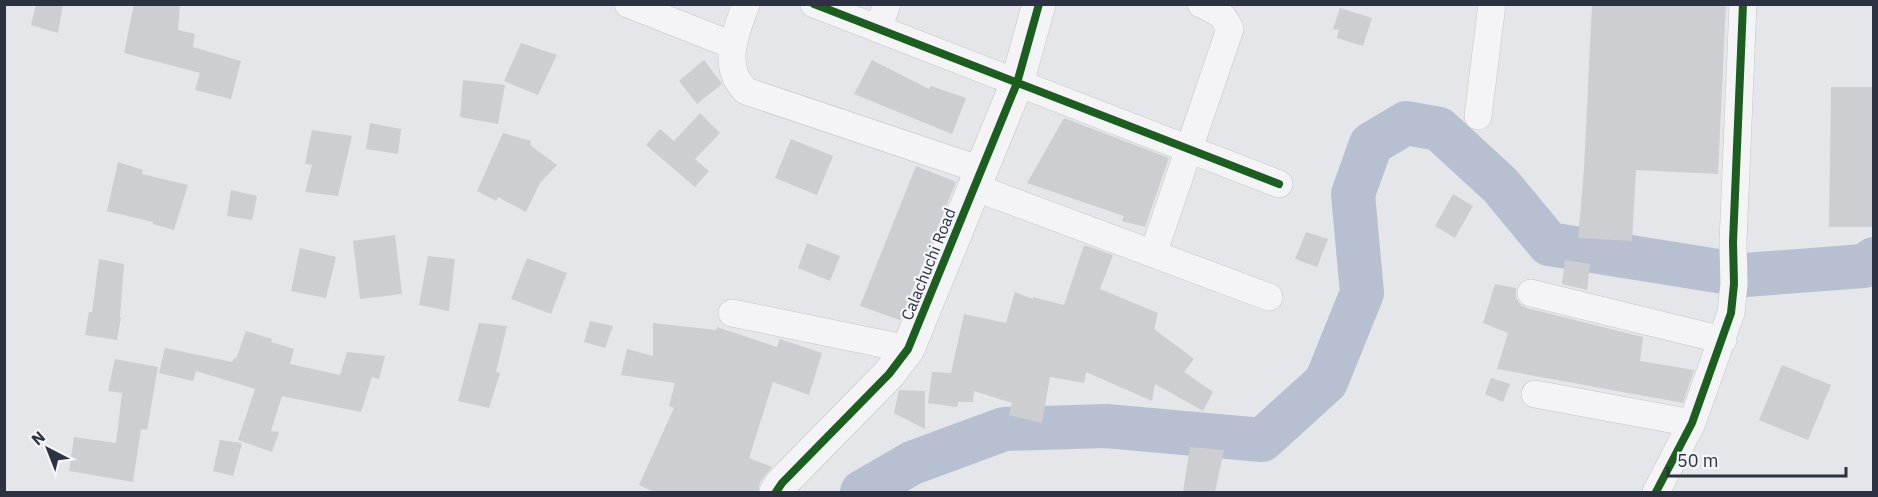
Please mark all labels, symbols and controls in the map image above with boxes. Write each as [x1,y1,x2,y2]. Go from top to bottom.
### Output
street label: Calachuchi Road [896,205,960,323]
north arrow [18,419,78,479]
text: N [27,427,49,449]
scale bar [1668,440,1846,478]
text: 50 m [1677,449,1719,472]

